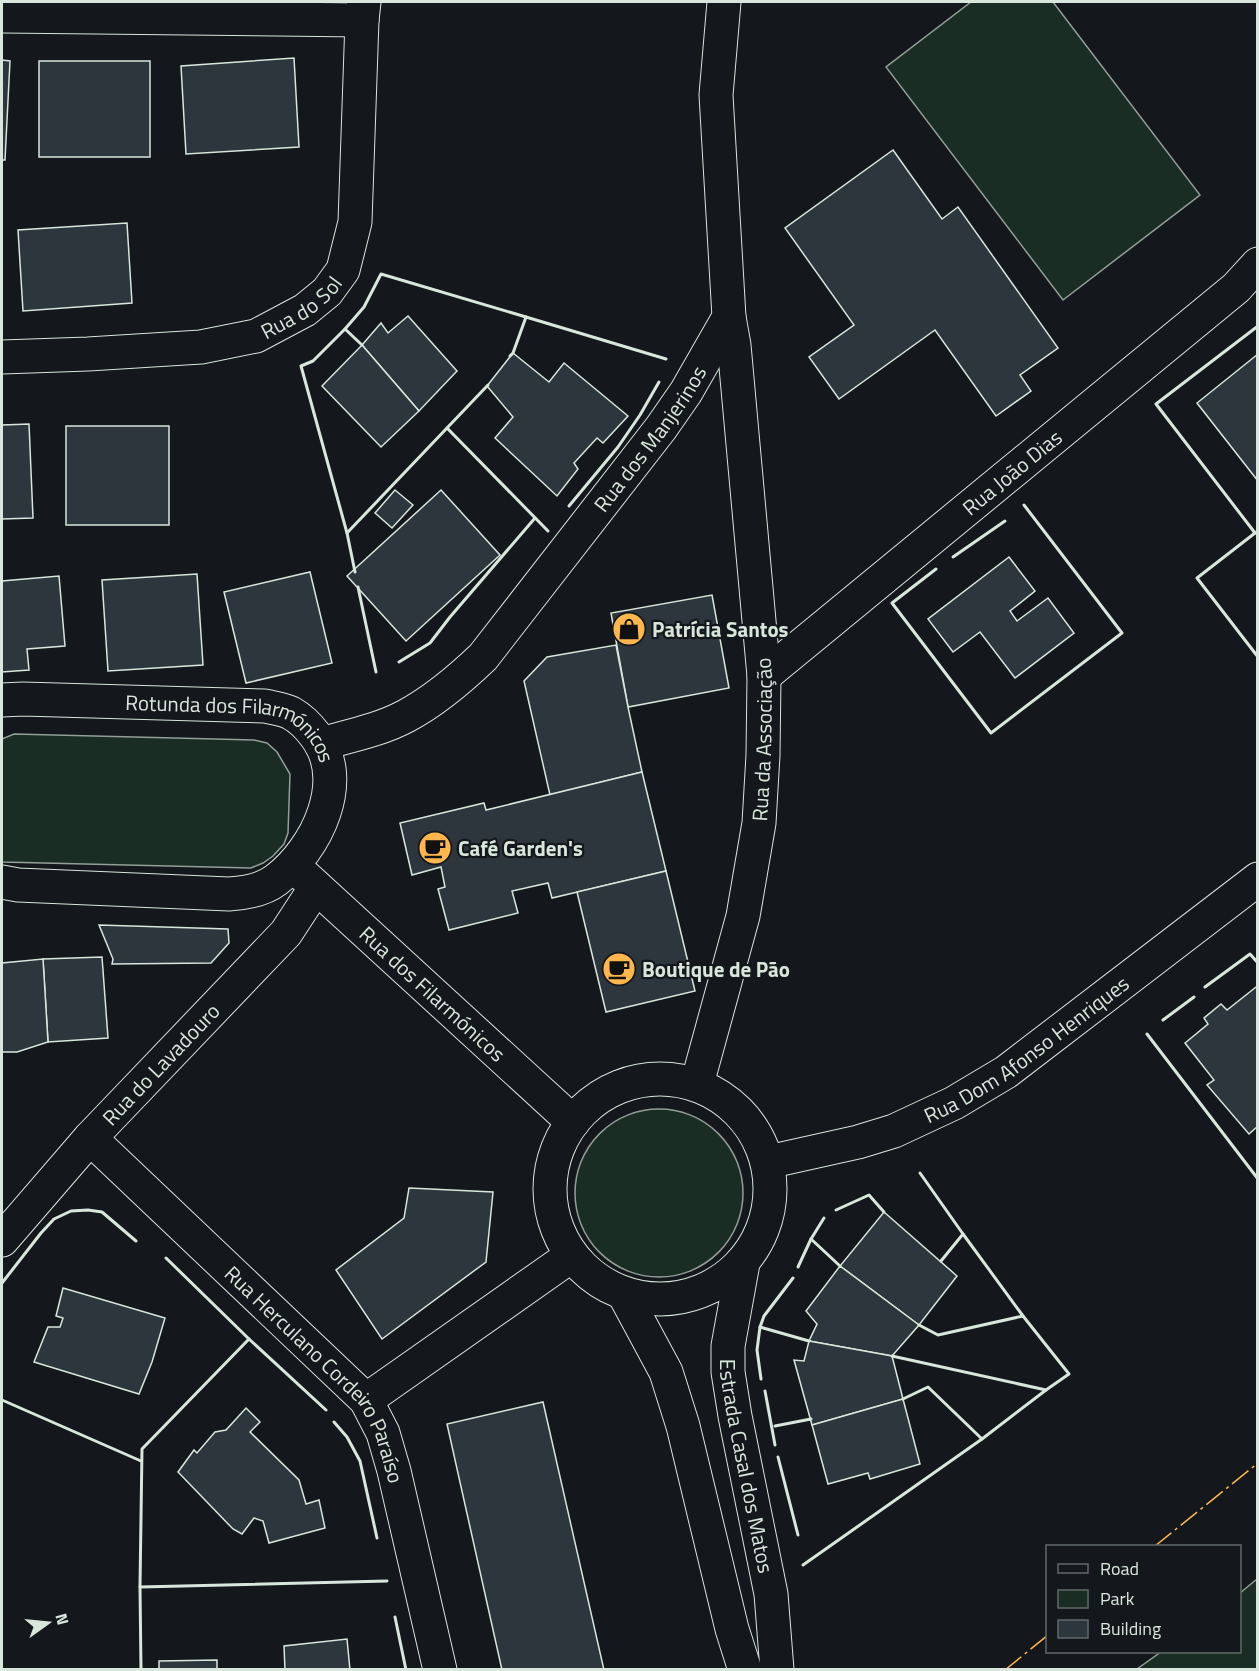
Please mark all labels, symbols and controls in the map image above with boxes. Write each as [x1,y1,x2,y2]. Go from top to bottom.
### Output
street label: Rua do Sol [255,269,350,347]
street label: Rua dos Manjerinos [586,359,714,519]
street label: Rua João Dias [955,421,1069,523]
shop icon: Patrícia Santos [611,611,647,647]
place label: Patrícia Santos [652,613,789,645]
street label: Rua da Associação [743,656,780,822]
street label: Rotunda dos Filarmónicos [125,686,343,766]
cafe icon: Café Garden's [417,830,453,866]
place label: Café Garden's [458,832,583,864]
street label: Rua dos Filarmónicos [352,918,513,1069]
cafe icon: Boutique de Pão [601,951,637,987]
place label: Boutique de Pão [642,953,790,985]
street label: Rua Dom Afonso Henriques [918,967,1136,1131]
street label: Rua do Lavadouro [94,996,227,1132]
street label: Rua Herculano Cordeiro Paraíso [217,1258,412,1486]
street label: Estrada Casal dos Matos [712,1359,782,1576]
legend [1046,1545,1241,1653]
text: Road [1100,1555,1139,1582]
text: Park [1100,1585,1135,1612]
north arrow [18,1593,78,1653]
text: N [49,1611,76,1628]
text: Building [1100,1615,1161,1642]

